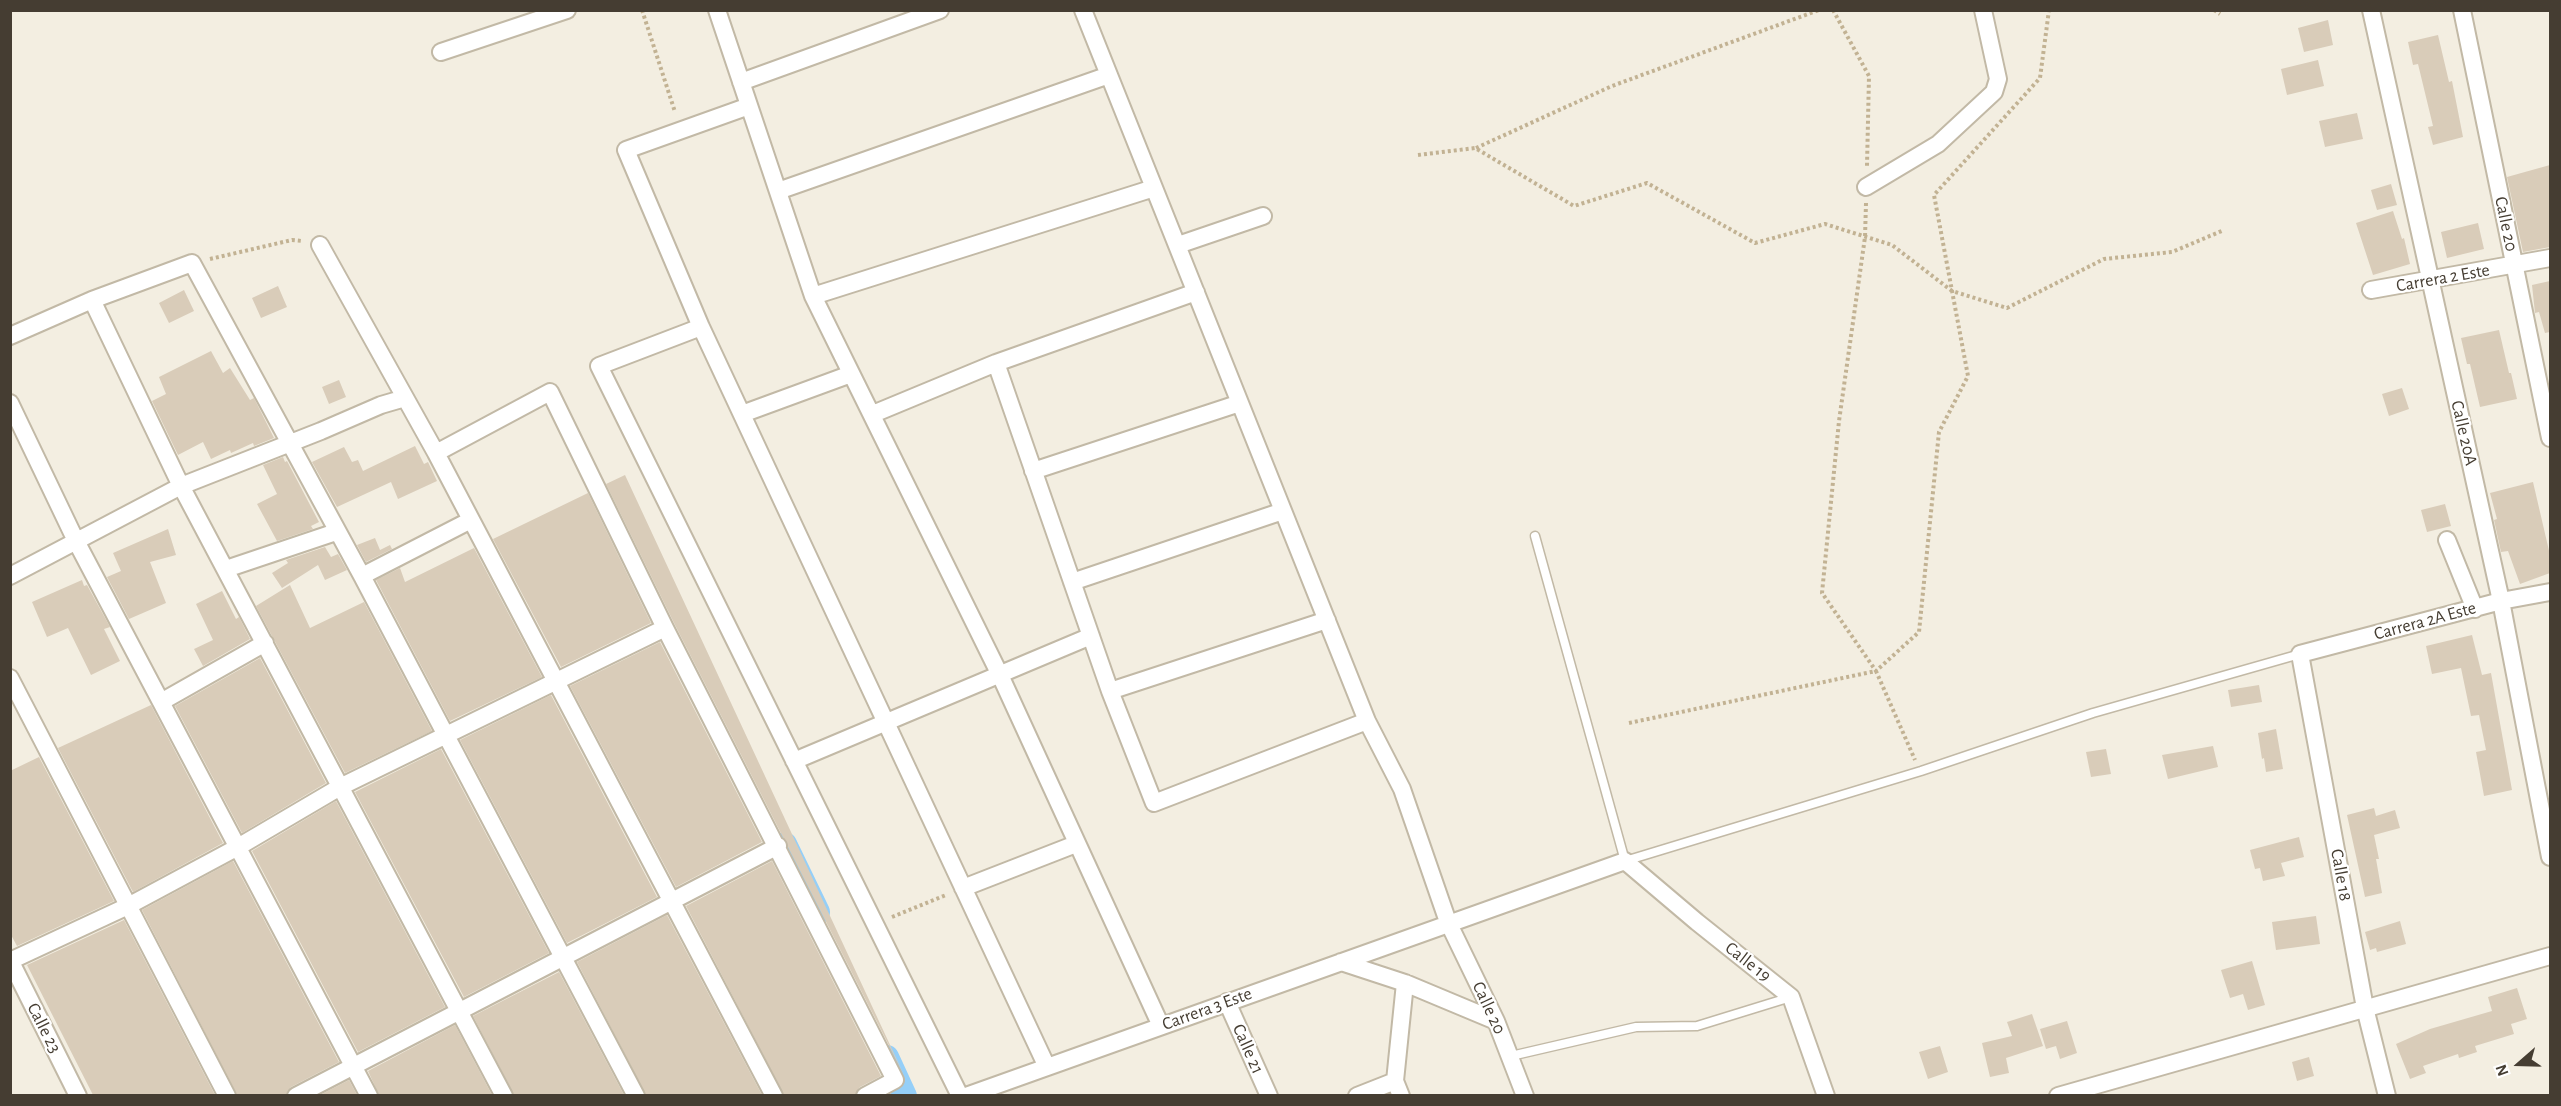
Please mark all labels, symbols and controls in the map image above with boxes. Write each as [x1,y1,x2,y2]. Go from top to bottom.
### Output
street label: Calle 20 [2490,195,2522,253]
street label: Carrera 2 Este [2395,259,2491,297]
street label: Calle 20A [2446,398,2482,468]
street label: Carrera 2A Este [2371,597,2479,645]
street label: Calle 18 [2326,847,2356,903]
street label: Calle 19 [1721,937,1775,987]
street label: Calle 20 [1467,978,1511,1038]
street label: Carrera 3 Este [1159,983,1255,1035]
street label: Calle 23 [22,999,66,1057]
street label: Calle 21 [1228,1021,1268,1077]
north arrow [2489,1034,2549,1094]
text: N [2493,1062,2512,1078]

